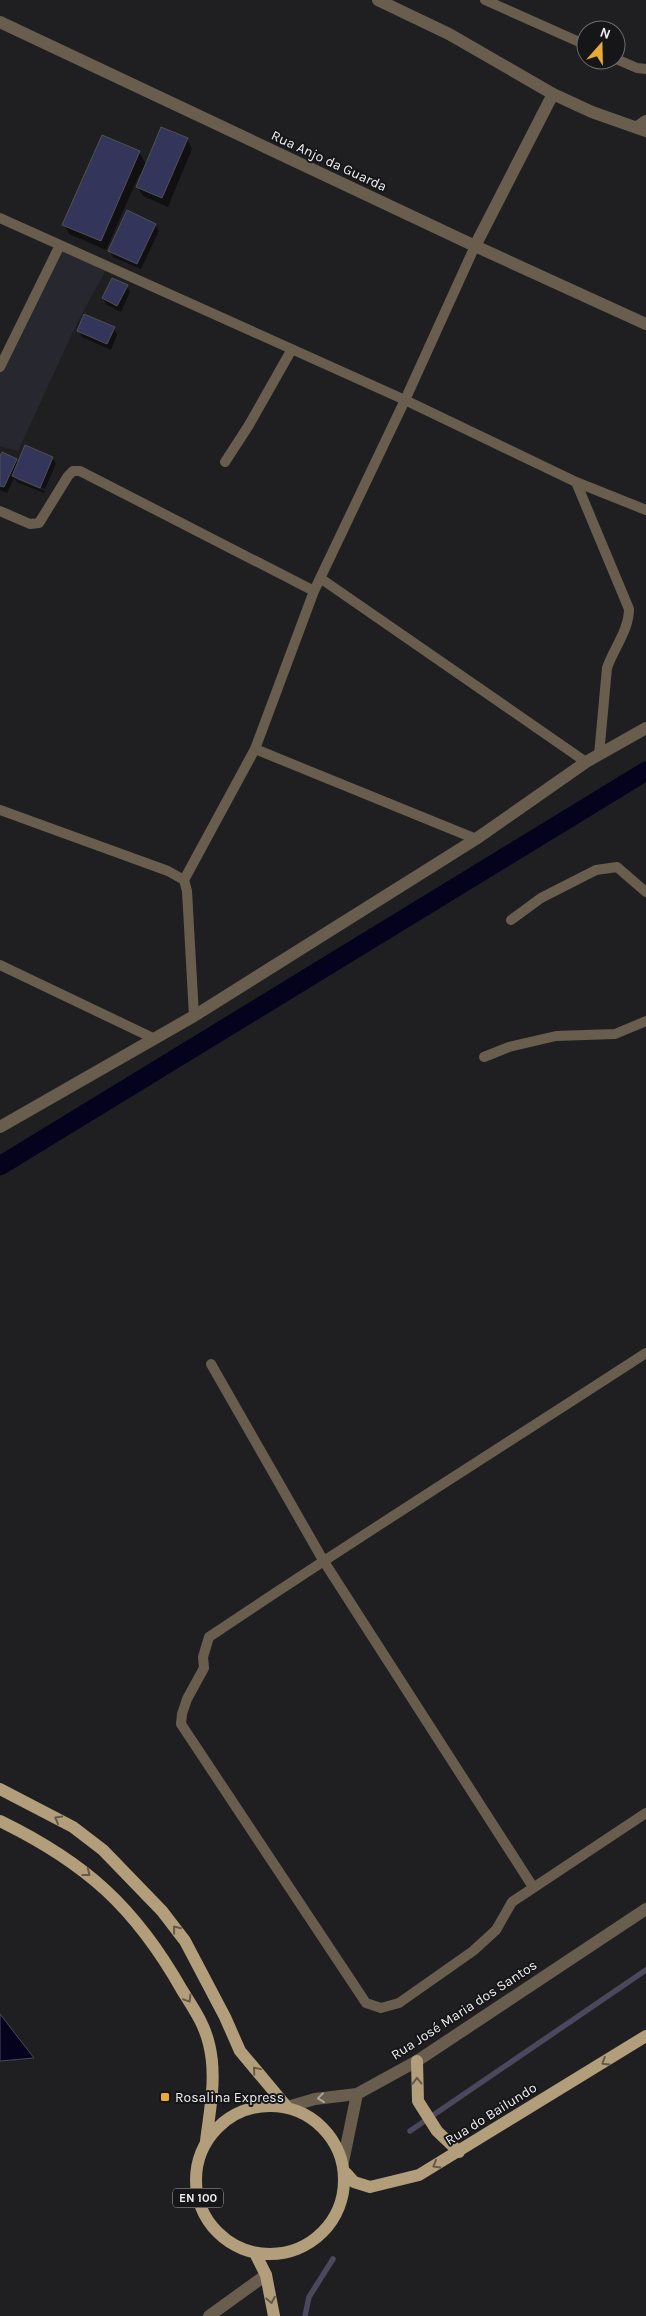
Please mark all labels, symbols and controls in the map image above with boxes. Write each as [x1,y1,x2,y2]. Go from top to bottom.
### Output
north arrow [576,20,626,70]
text: N [598,24,613,43]
street label: Rua Anjo da Guarda [269,127,389,195]
one-way arrow [54,1816,63,1826]
one-way arrow [81,1867,90,1875]
one-way arrow [173,1925,182,1935]
street label: Rua José Maria dos Santos [388,1956,540,2064]
one-way arrow [181,1993,191,2002]
one-way arrow [601,2055,610,2065]
one-way arrow [253,2067,261,2076]
one-way arrow [412,2077,423,2085]
street label: Rua do Bailundo [442,2079,540,2149]
place label: Rosalina Express [175,2089,284,2106]
marker: Rosalina Express [159,2091,171,2103]
one-way arrow [317,2092,325,2103]
one-way arrow [433,2158,442,2168]
road number: EN 100 [173,2188,223,2208]
one-way arrow [266,2296,276,2305]

